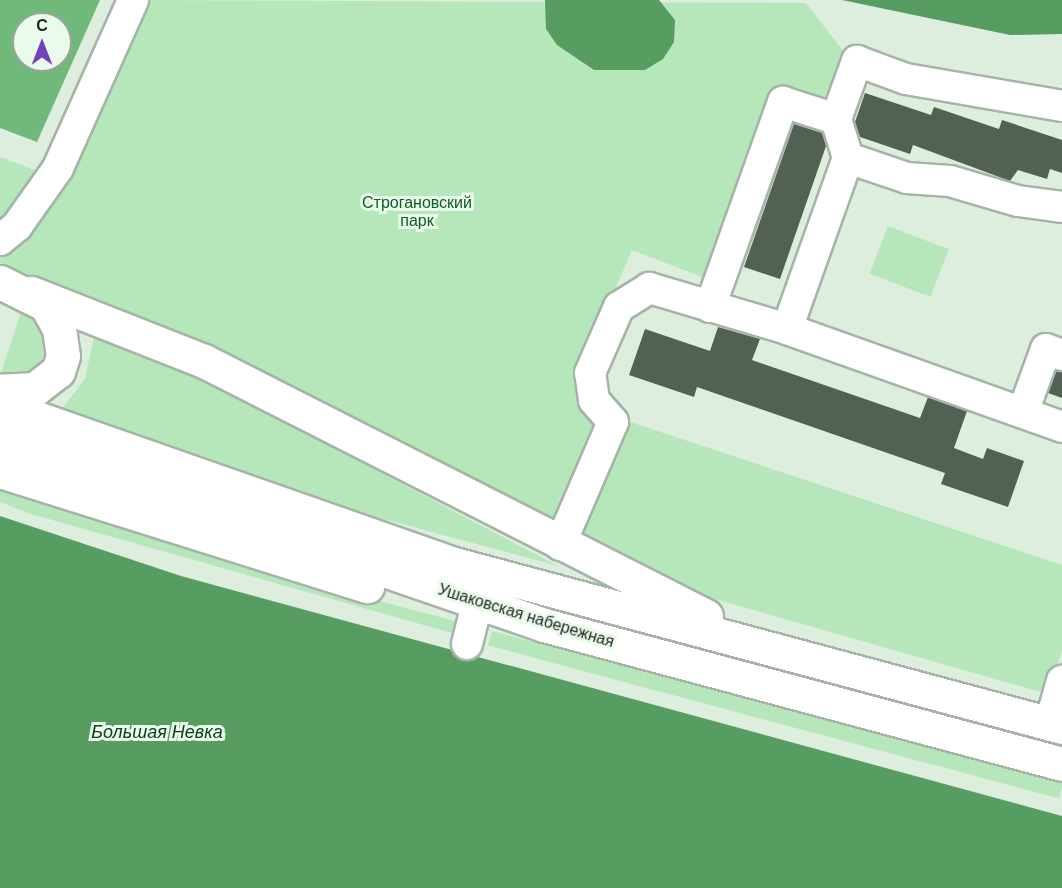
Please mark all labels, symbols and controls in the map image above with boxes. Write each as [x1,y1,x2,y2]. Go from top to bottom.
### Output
north arrow [12,12,72,72]
text: С [36,15,48,36]
park label: Строгановский парк [362,193,472,231]
street label: Ушаковская набережная [436,580,616,652]
water label: Большая Невка [91,721,223,743]

